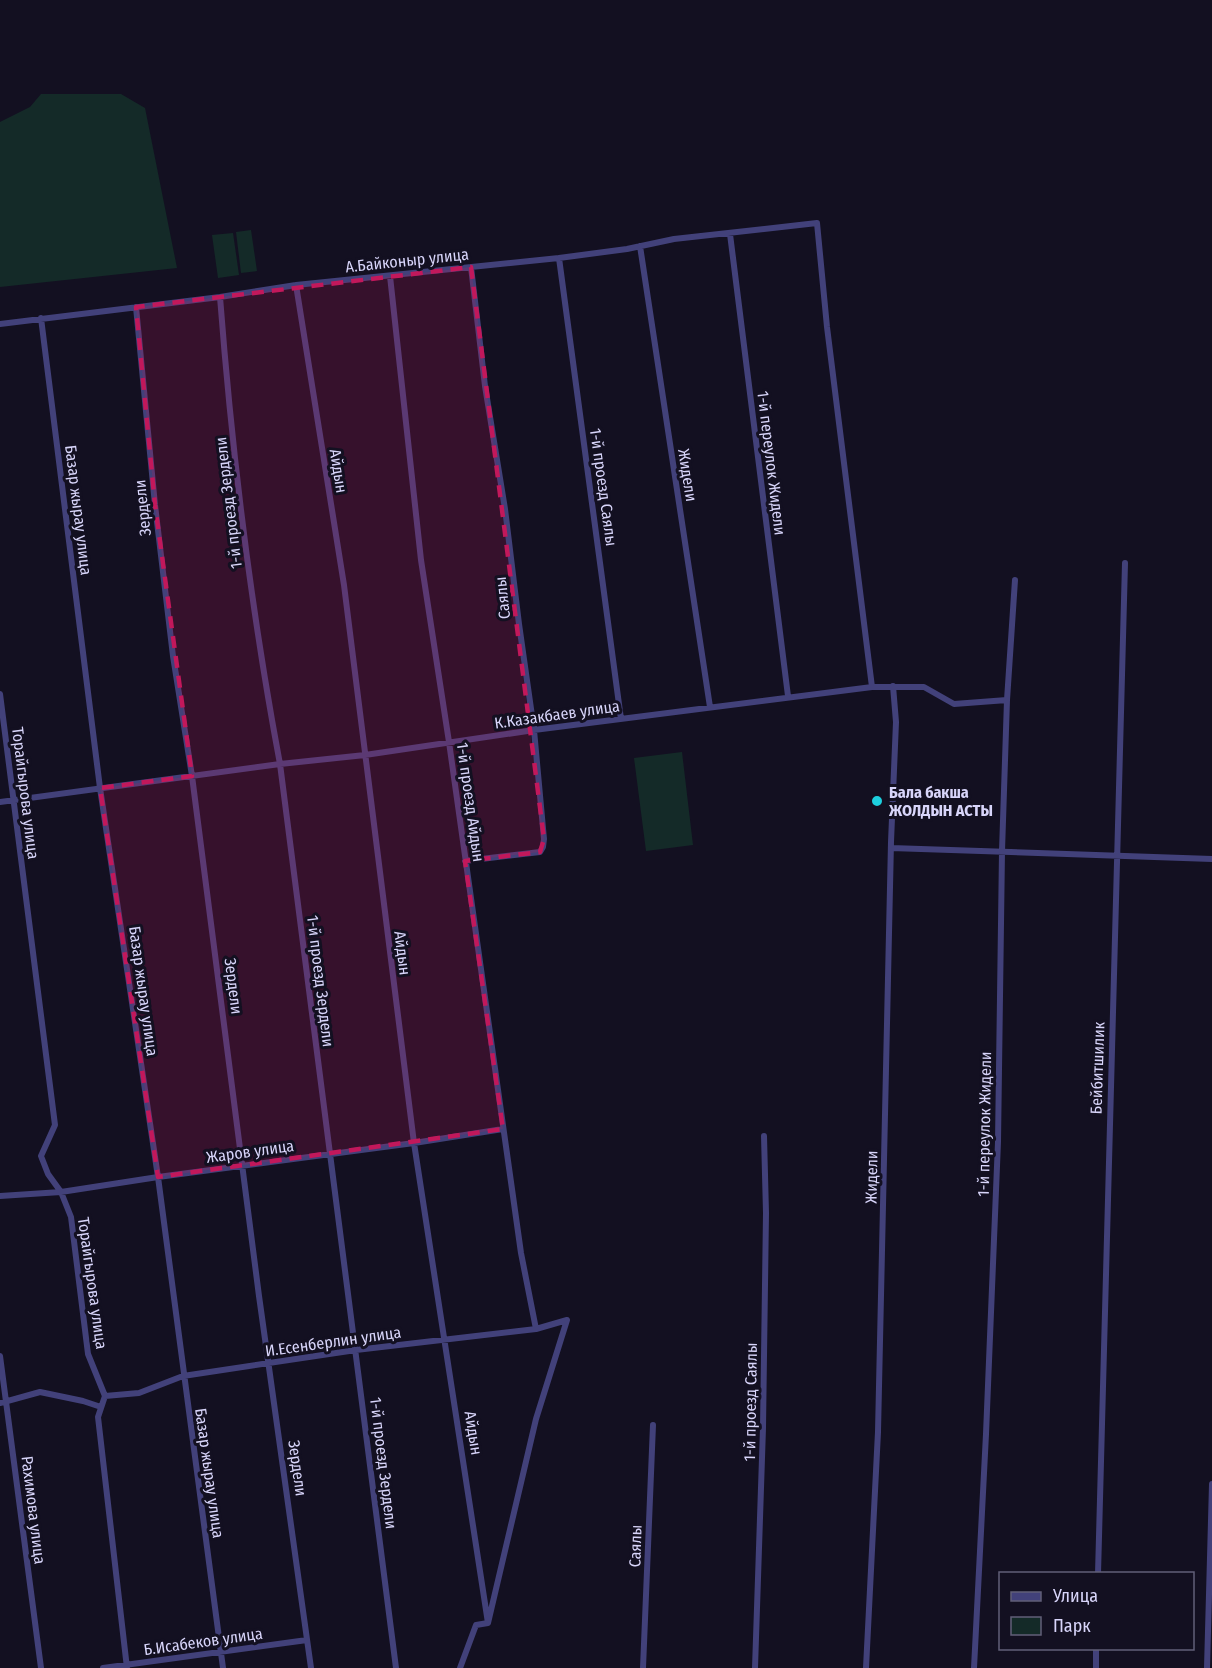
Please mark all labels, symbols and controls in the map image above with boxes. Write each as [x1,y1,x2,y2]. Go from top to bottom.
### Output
street label: А.Байконыр улица [344,245,470,276]
street label: 1-й переулок Жидели [753,390,790,536]
street label: 1-й проезд Саялы [586,427,621,547]
street label: 1-й проезд Зердели [211,436,246,570]
street label: Базар жырау улица [61,444,96,576]
street label: Жидели [674,447,701,503]
street label: Айдын [326,448,351,494]
street label: Зердели [130,479,155,537]
street label: Саялы [491,576,514,620]
street label: К.Казакбаев улица [493,696,621,733]
street label: Торайгырова улица [8,726,43,860]
street label: 1-й проезд Айдын [453,741,488,863]
place label: Бала бакша ЖОЛДЫН АСТЫ [888,783,993,820]
marker: Бала бакша ЖОЛДЫН АСТЫ [870,794,884,808]
street label: 1-й проезд Зердели [303,914,338,1048]
street label: Базар жырау улица [125,925,162,1057]
street label: Айдын [390,930,415,976]
street label: Зердели [221,957,246,1015]
street label: Бейбитшилик [1086,1021,1109,1115]
street label: 1-й переулок Жидели [974,1051,995,1197]
street label: Жаров улица [205,1136,295,1167]
street label: Жидели [862,1150,881,1204]
street label: Торайгырова улица [74,1216,111,1350]
street label: И.Есенберлин улица [264,1323,402,1360]
street label: 1-й проезд Саялы [740,1342,761,1462]
street label: 1-й проезд Зердели [366,1396,401,1530]
street label: Базар жырау улица [191,1407,228,1539]
street label: Айдын [461,1410,486,1456]
street label: Зердели [284,1439,311,1497]
street label: Рахимова улица [17,1455,50,1565]
street label: Саялы [625,1524,646,1568]
legend [999,1572,1194,1650]
text: Улица [1052,1585,1098,1607]
text: Парк [1053,1615,1091,1637]
street label: Б.Исабеков улица [142,1624,264,1659]

